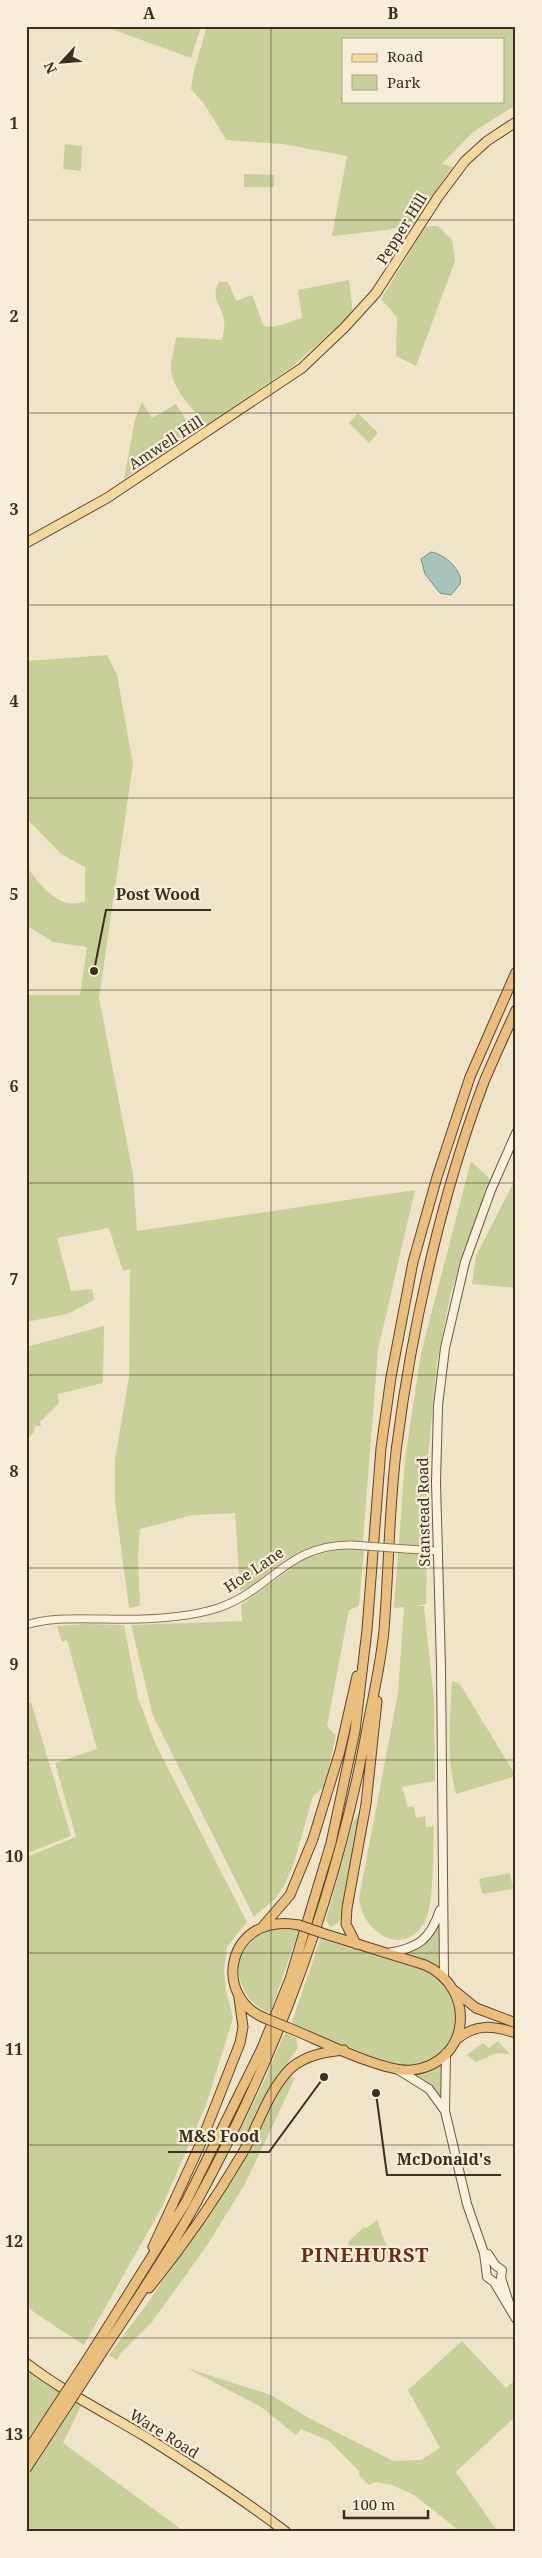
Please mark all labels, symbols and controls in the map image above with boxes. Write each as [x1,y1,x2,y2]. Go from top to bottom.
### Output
text: A [143,2,156,24]
text: B [388,2,399,24]
north arrow [38,38,88,88]
legend [342,38,504,102]
text: Road [387,46,423,66]
text: N [39,59,61,77]
text: Park [387,72,421,92]
text: 1 [9,112,19,134]
street label: Pepper Hill [371,189,431,268]
text: 2 [9,305,19,327]
street label: Amwell Hill [124,410,207,474]
text: 3 [9,498,19,520]
text: 4 [9,690,19,712]
callout: Post Wood [106,879,211,910]
text: 5 [9,883,19,905]
text: Post Wood [116,883,201,905]
text: 6 [9,1075,19,1097]
text: 7 [9,1268,19,1290]
street label: Stanstead Road [412,1457,434,1567]
text: 8 [9,1460,19,1482]
street label: Hoe Lane [220,1542,287,1596]
text: 9 [9,1653,19,1675]
text: 10 [5,1845,23,1867]
text: 11 [5,2038,23,2060]
callout: M&S Food [168,2121,269,2152]
text: M&S Food [179,2125,260,2147]
callout: McDonald's [387,2144,501,2175]
text: McDonald's [397,2148,491,2170]
text: 12 [5,2230,23,2252]
district label: PINEHURST [301,2241,429,2268]
street label: Ware Road [126,2404,203,2462]
text: 13 [5,2423,23,2445]
scale bar [344,2488,428,2520]
text: 100 m [352,2494,395,2514]

